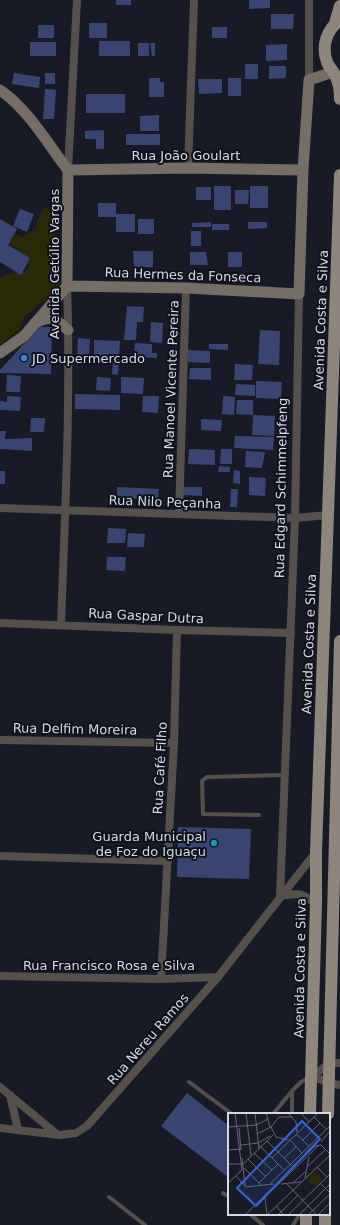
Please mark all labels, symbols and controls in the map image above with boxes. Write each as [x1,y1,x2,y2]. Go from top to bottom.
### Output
street label: Rua João Goulart [132,148,240,163]
street label: Avenida Getúlio Vargas [47,188,62,339]
street label: Avenida Costa e Silva [311,250,331,390]
street label: Rua Hermes da Fonseca [104,265,262,285]
street label: Rua Manoel Vicente Pereira [160,300,182,478]
place label: JD Supermercado [31,351,145,366]
marker: JD Supermercado [19,353,29,363]
street label: Rua Edgard Schimmelpfeng [272,398,290,578]
street label: Rua Nilo Peçanha [108,493,222,511]
street label: Avenida Costa e Silva [299,574,319,714]
street label: Rua Gaspar Dutra [88,605,204,627]
street label: Rua Delfim Moreira [13,720,137,738]
street label: Rua Café Filho [150,721,170,815]
place label: Guarda Municipal de Foz do Iguaçu [92,829,206,859]
marker: Guarda Municipal de Foz do Iguaçu [209,838,219,848]
street label: Avenida Costa e Silva [291,898,309,1038]
street label: Rua Francisco Rosa e Silva [23,958,195,973]
street label: Rua Nereu Ramos [104,990,192,1088]
inset map [228,1113,330,1215]

